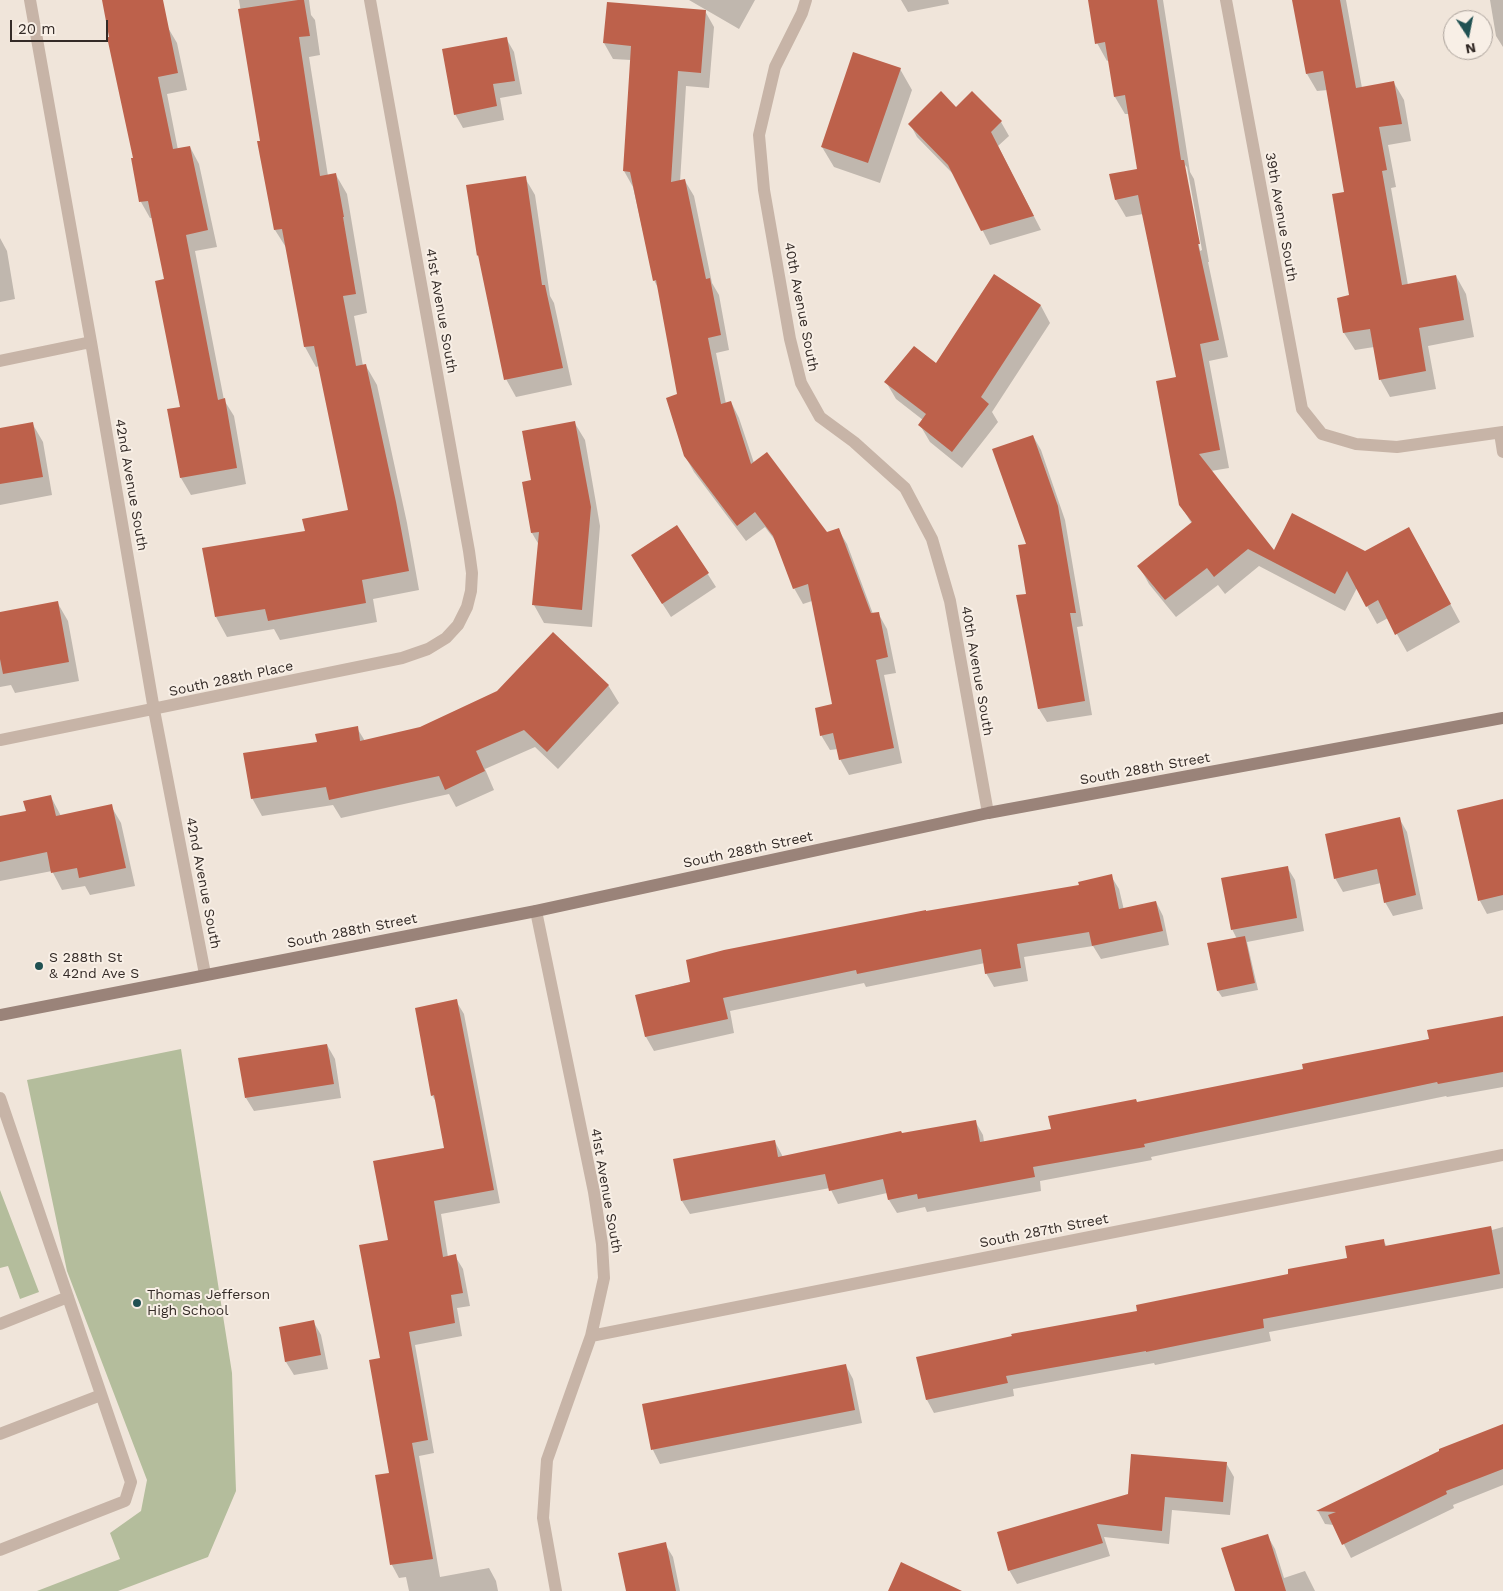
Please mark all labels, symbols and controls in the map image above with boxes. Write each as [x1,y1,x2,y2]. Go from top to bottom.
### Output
scale bar [12,10,110,42]
north arrow [1443,10,1493,60]
text: 20 m [18,20,56,38]
text: N [1464,40,1477,58]
street label: 39th Avenue South [1261,151,1301,283]
street label: 40th Avenue South [780,241,822,373]
street label: 41st Avenue South [422,247,460,375]
street label: 42nd Avenue South [111,418,151,552]
street label: 40th Avenue South [957,605,997,737]
street label: South 288th Place [167,658,295,700]
street label: South 288th Street [1078,749,1212,789]
street label: 42nd Avenue South [182,816,224,950]
street label: South 288th Street [682,828,814,872]
street label: South 288th Street [286,910,418,952]
place label: S 288th St & 42nd Ave S [49,950,139,982]
marker: S 288th St & 42nd Ave S [33,960,45,972]
street label: 41st Avenue South [587,1127,625,1255]
street label: South 287th Street [978,1210,1110,1252]
place label: Thomas Jefferson High School [147,1287,270,1320]
marker: Thomas Jefferson High School [131,1297,143,1309]

